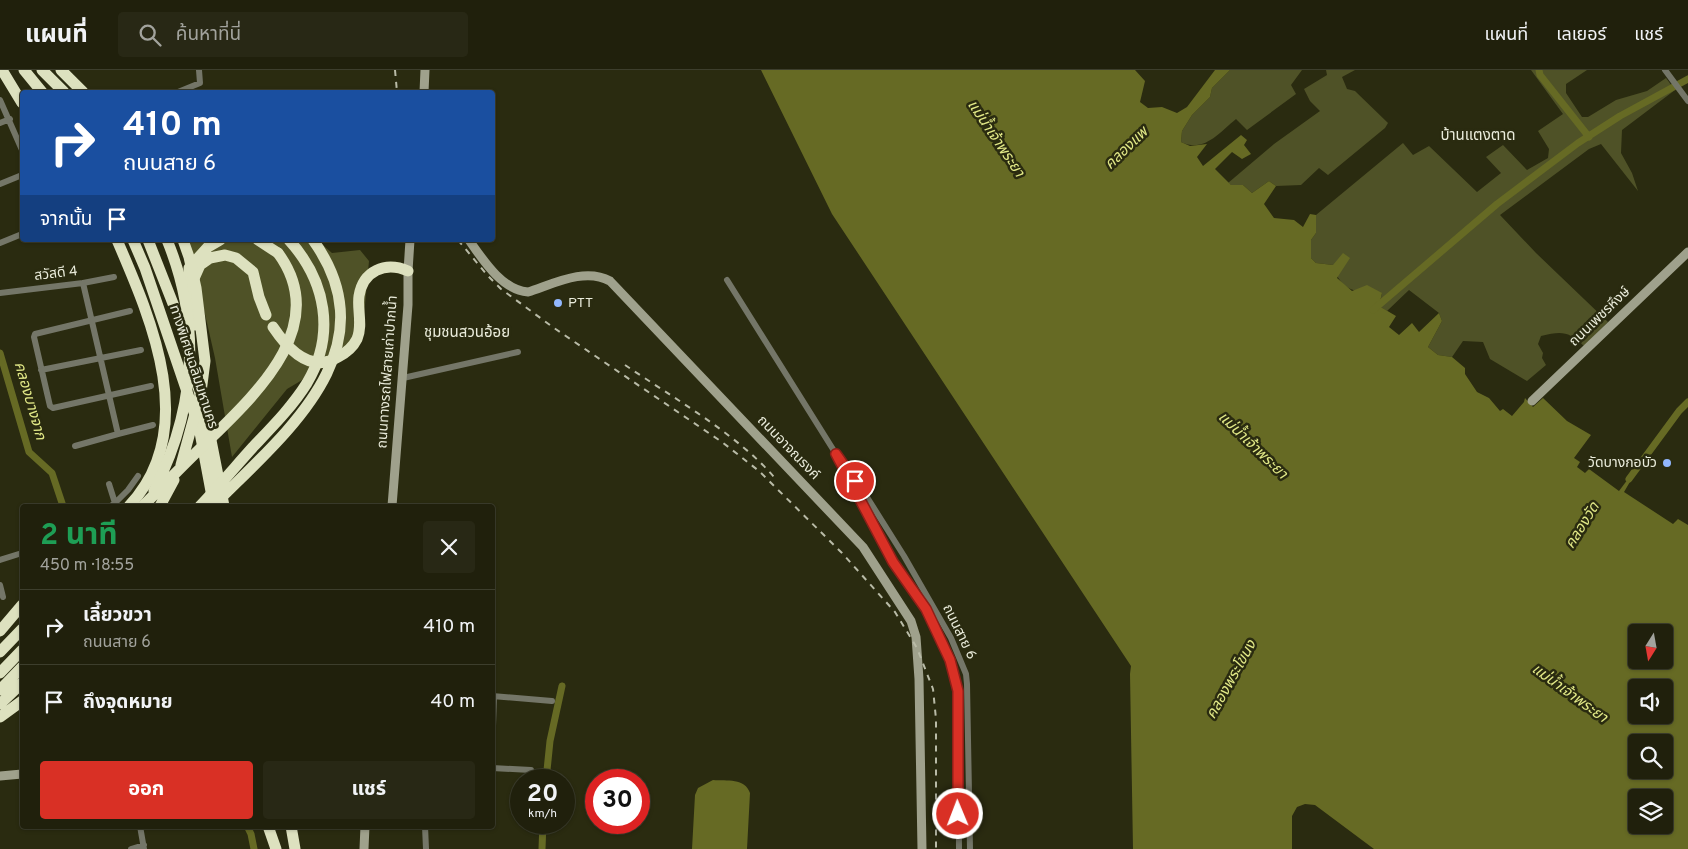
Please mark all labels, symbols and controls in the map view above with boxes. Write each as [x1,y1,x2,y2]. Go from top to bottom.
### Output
search box [118,12,468,57]
text: แผนที่ [25,21,88,51]
icon: search [136,21,164,49]
text: ค้นหาที่นี่ [176,23,241,47]
text: แผนที่ [1484,24,1528,47]
text: เลเยอร์ [1556,24,1606,47]
text: แชร์ [1634,24,1663,47]
water label: แม่น้ำเจ้าพระยา [962,95,1031,182]
text: 410 m [123,104,222,148]
icon: right [40,110,105,175]
water label: คลองแพ [1101,123,1154,174]
district label: บ้านแตงตาด [1440,127,1516,146]
text: ถนนสาย 6 [123,151,216,178]
icon: arrive [103,205,131,233]
text: จากนั้น [40,208,93,232]
street label: สวัสดี 4 [33,263,79,285]
street label: ถนนเพชรหึงษ์ [1566,284,1634,350]
street label: ถนนทางรถไฟสายเก่าปากน้ำ [371,295,402,449]
place label: PTT [568,295,593,312]
marker: PTT [552,297,564,309]
street label: ทางพิเศษเฉลิมมหานคร [165,303,221,431]
district label: ชุมชนสวนอ้อย [424,324,510,343]
water label: คลองบางจาก [9,360,50,443]
water label: แม่น้ำเจ้าพระยา [1213,406,1293,484]
street label: ถนนอาจณรงค์ [753,412,823,484]
place label: วัดบางกอบัว [1588,455,1657,472]
marker: วัดบางกอบัว [1661,457,1673,469]
pin [834,460,876,502]
icon: arrive [841,467,869,495]
water label: คลองวัด [1561,499,1605,553]
text: 2 นาที [40,518,118,555]
button: close [423,521,475,573]
text: 450 m · 18:55 [40,556,134,576]
street label: ถนนสาย 6 [938,602,980,662]
text: เลี้ยวขวา [83,604,152,628]
icon: right [40,613,68,641]
text: 410 m [423,615,475,639]
north arrow [1628,624,1672,669]
map controls [1628,624,1673,834]
text: ถนนสาย 6 [83,633,151,653]
water label: คลองพระโขนง [1203,636,1262,723]
water label: แม่น้ำเจ้าพระยา [1527,658,1613,728]
button: sound [1628,679,1673,724]
icon: arrive [40,688,68,716]
text: 40 m [430,690,475,714]
text: ถึงจุดหมาย [83,691,173,715]
button: search [1628,734,1673,779]
button: ออก [40,761,253,819]
button: แชร์ [263,761,475,819]
speed limit sign: 30 [585,769,650,834]
text: 20 [527,779,558,811]
position arrow [931,787,983,839]
button: layers [1628,789,1673,834]
text: km/h [528,806,557,822]

